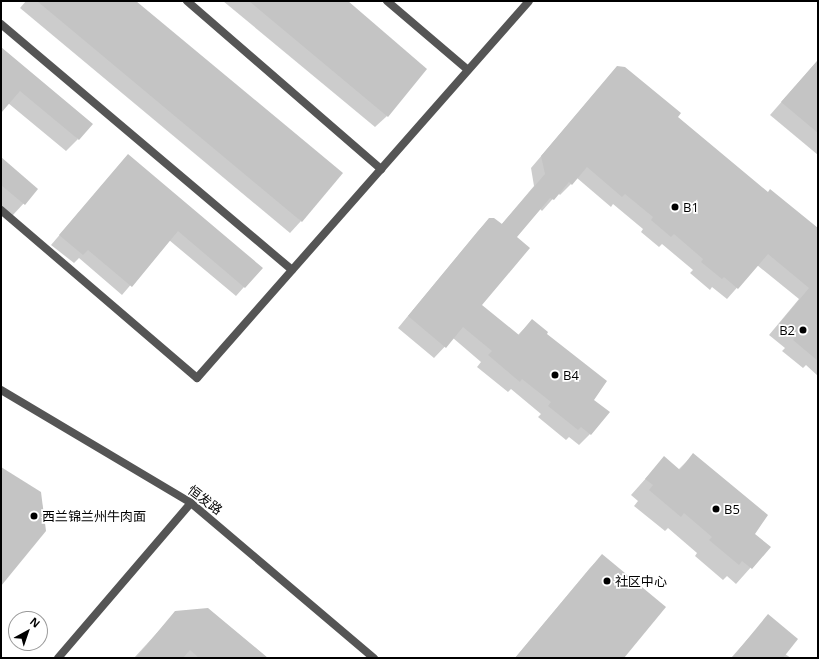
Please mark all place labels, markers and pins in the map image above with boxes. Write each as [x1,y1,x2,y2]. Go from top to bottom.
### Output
place label: B1 [683,199,699,215]
marker: B1 [670,202,680,212]
place label: B2 [779,322,795,338]
marker: B2 [798,325,808,335]
place label: B4 [563,367,579,383]
marker: B4 [550,370,560,380]
place label: B5 [724,501,740,517]
marker: B5 [711,504,721,514]
place label: 西兰锦兰州牛肉面 [42,508,146,524]
marker: 西兰锦兰州牛肉面 [29,511,39,521]
place label: 社区中心 [615,573,667,589]
marker: 社区中心 [602,576,612,586]

